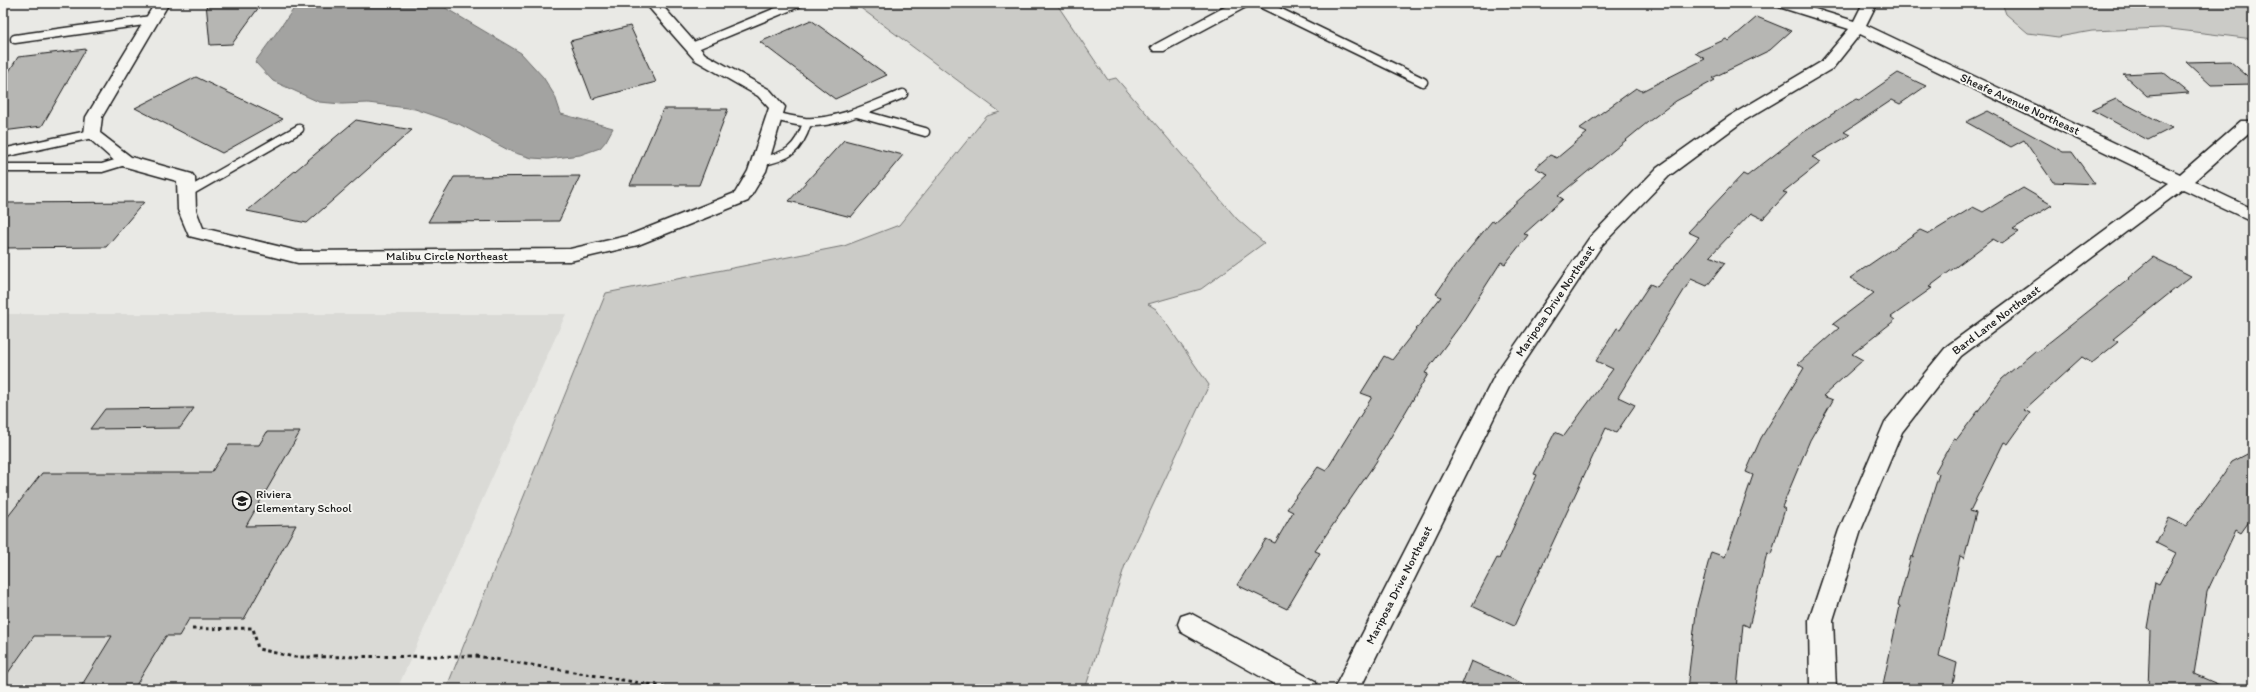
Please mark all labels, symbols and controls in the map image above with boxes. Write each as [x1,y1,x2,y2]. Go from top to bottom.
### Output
street label: Sheafe Avenue Northeast [1958,70,2082,138]
street label: Mariposa Drive Northeast [1513,242,1598,359]
street label: Malibu Circle Northeast [386,249,508,263]
street label: Bard Lane Northeast [1949,282,2043,358]
place label: Riviera Elementary School [256,487,352,515]
school or university icon: Riviera Elementary School [231,490,253,512]
street label: Mariposa Drive Northeast [1363,523,1435,647]

